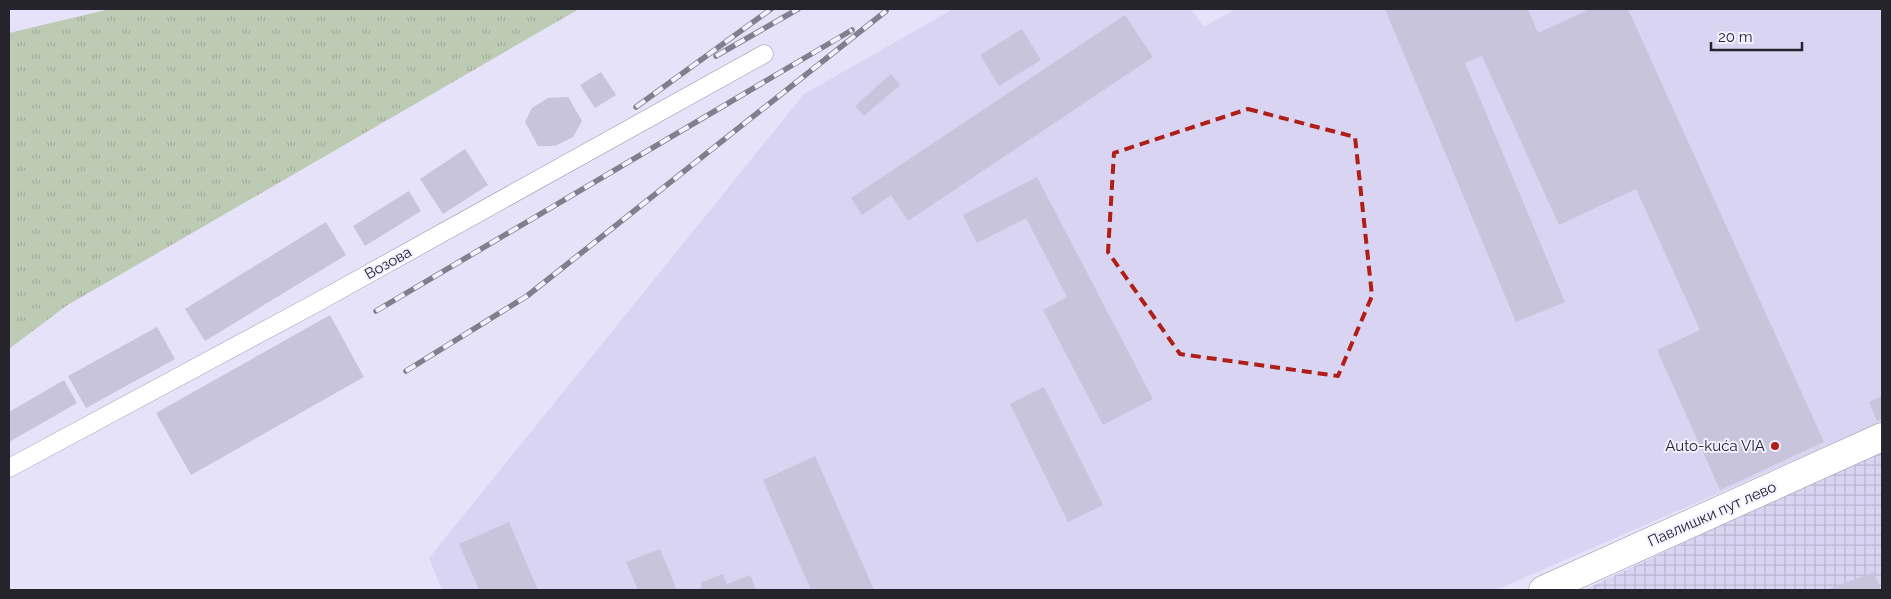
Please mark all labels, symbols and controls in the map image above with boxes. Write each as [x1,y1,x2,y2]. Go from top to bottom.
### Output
scale bar [1711,20,1802,52]
text: 20 m [1718,28,1753,46]
street label: Возова [361,243,415,283]
place label: Auto-kuća VIA [1665,437,1765,455]
marker: Auto-kuća VIA [1769,440,1781,452]
street label: Павлишки пут лево [1645,478,1779,550]

